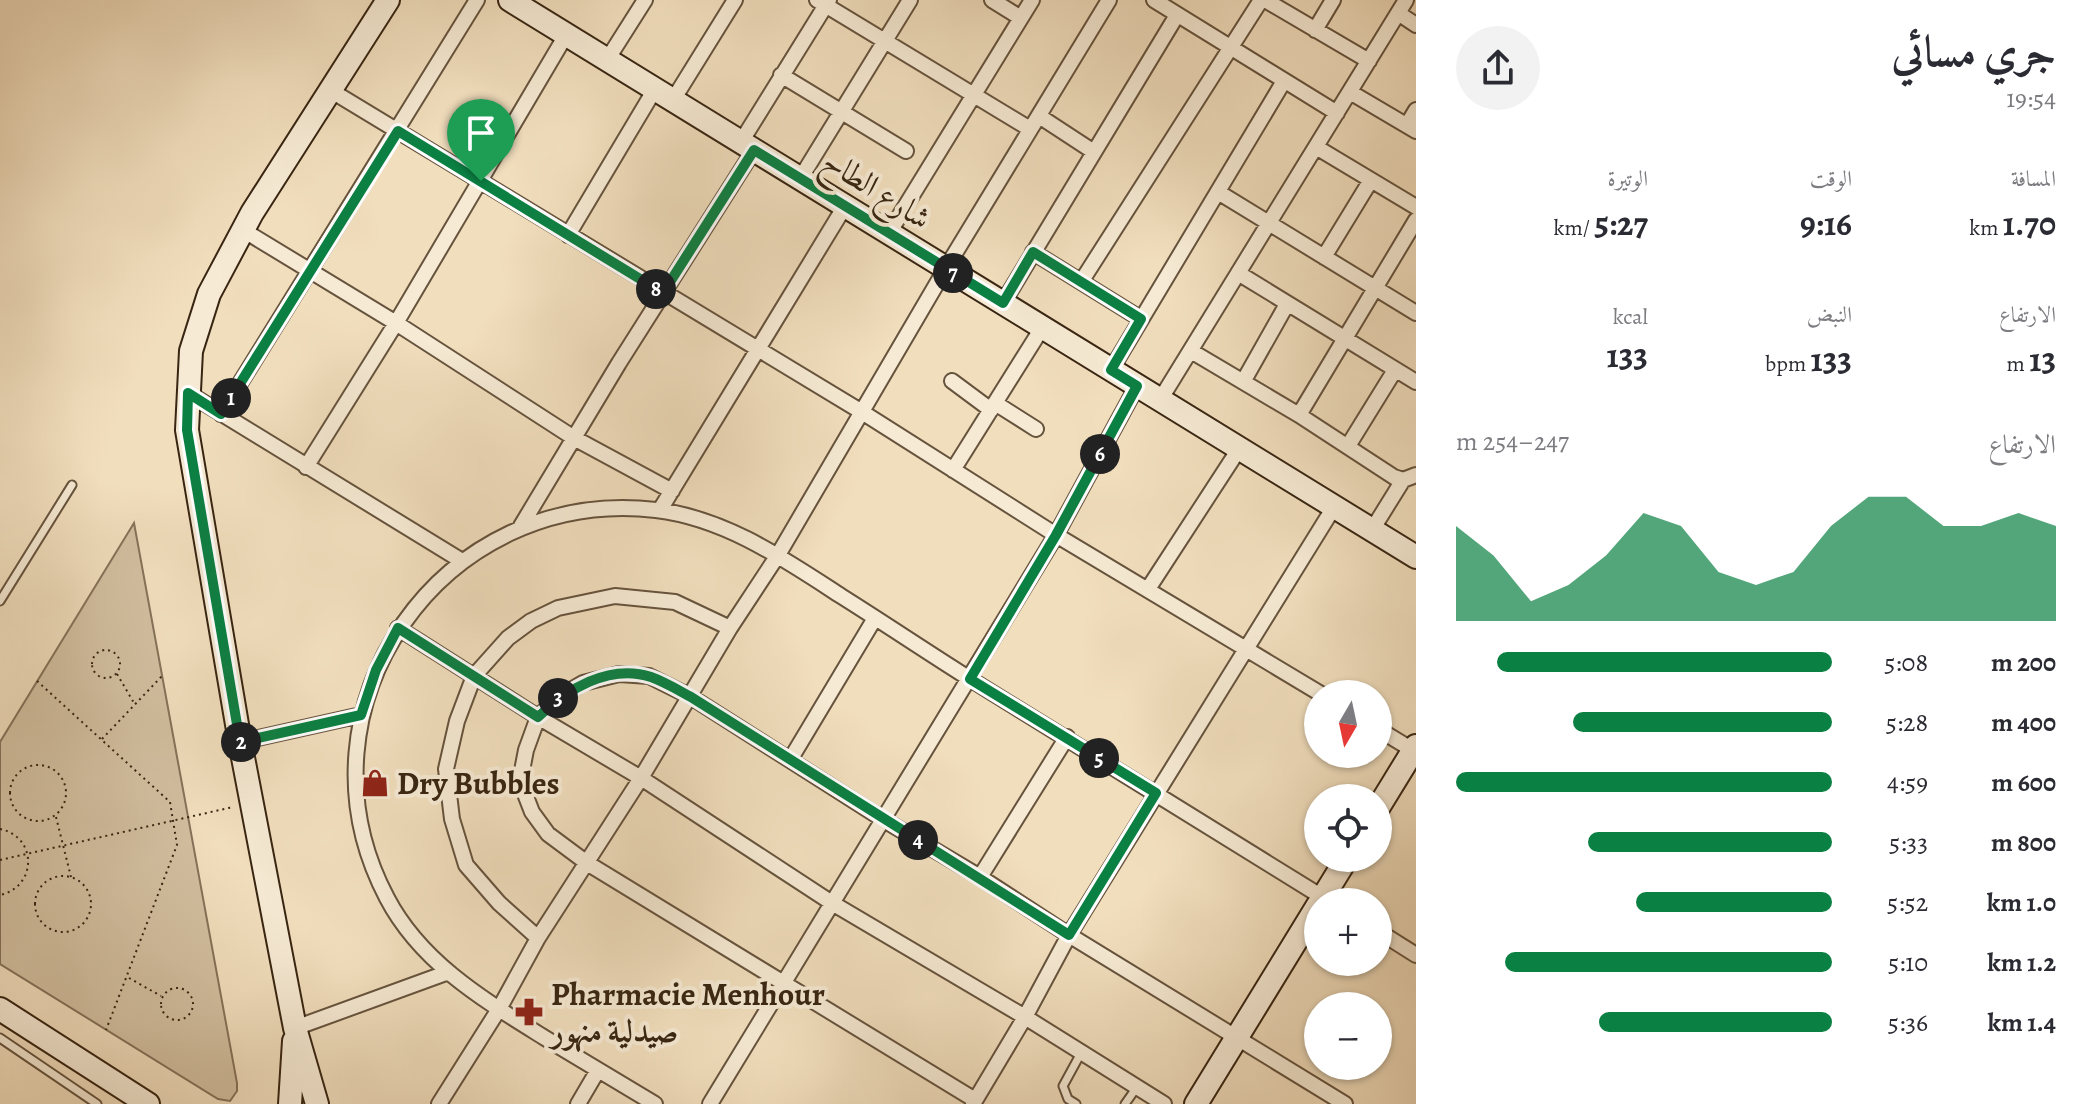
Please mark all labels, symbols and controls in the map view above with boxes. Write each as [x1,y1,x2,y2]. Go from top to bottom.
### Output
text: جري مسائي [1892,21,2056,81]
button: share [1456,26,1540,110]
text: 19:54 [2006,81,2056,116]
pin [447,99,515,181]
icon: arrive [459,111,503,155]
street label: شارع الطاح [811,138,940,245]
text: الوتيرة [1607,164,1648,194]
text: الوقت [1810,164,1852,194]
text: المسافة [2011,164,2056,194]
text: 5:27 [1594,200,1648,247]
text: 9:16 [1800,200,1852,247]
text: 1.70 [2003,200,2056,247]
text: /km [1554,213,1594,243]
text: km [1969,213,2003,243]
pin: 7 [933,253,973,293]
text: 7 [948,258,958,288]
pin: 8 [636,269,676,309]
text: 8 [651,274,661,304]
text: النبض [1807,300,1852,330]
text: الارتفاع [1999,300,2056,330]
text: kcal [1613,302,1648,332]
text: 133 [1607,332,1648,379]
text: 133 [1811,336,1852,383]
text: 13 [2029,336,2056,383]
text: bpm [1765,349,1811,379]
text: m [2007,349,2029,379]
pin: 1 [211,378,251,418]
text: 1 [227,383,235,413]
text: 247–254 m [1456,424,1569,459]
text: الارتفاع [1989,427,2056,462]
pin: 6 [1080,434,1120,474]
text: 6 [1095,439,1105,469]
text: 5:08 [1884,645,1928,680]
text: 200 m [1991,645,2056,680]
pin: 3 [538,678,578,718]
north arrow [1304,680,1392,768]
map controls [1304,680,1392,1080]
text: 3 [553,683,563,713]
text: 5:28 [1886,705,1928,740]
text: 400 m [1991,705,2056,740]
pin: 2 [221,722,261,762]
text: 2 [236,727,246,757]
pin: 5 [1079,738,1119,778]
text: 5 [1094,743,1104,773]
place label: Dry Bubbles [397,761,560,805]
text: 4:59 [1887,765,1928,800]
text: 600 m [1991,765,2056,800]
shop icon: Dry Bubbles [360,768,390,798]
button: locate [1304,784,1392,872]
pin: 4 [898,820,938,860]
text: 4 [913,825,923,855]
text: 5:33 [1889,825,1928,860]
text: 800 m [1991,825,2056,860]
text: 5:52 [1887,885,1928,920]
text: 1.0 km [1987,885,2056,920]
button: + [1304,888,1392,976]
text: 5:10 [1888,945,1928,980]
text: 1.2 km [1987,945,2056,980]
place label: Pharmacie Menhour صيدلية منهور [548,972,825,1053]
button: − [1304,992,1392,1080]
pharmacy icon: Pharmacie Menhour صيدلية منهور [514,997,544,1027]
text: 5:36 [1888,1005,1928,1040]
text: 1.4 km [1988,1005,2056,1040]

